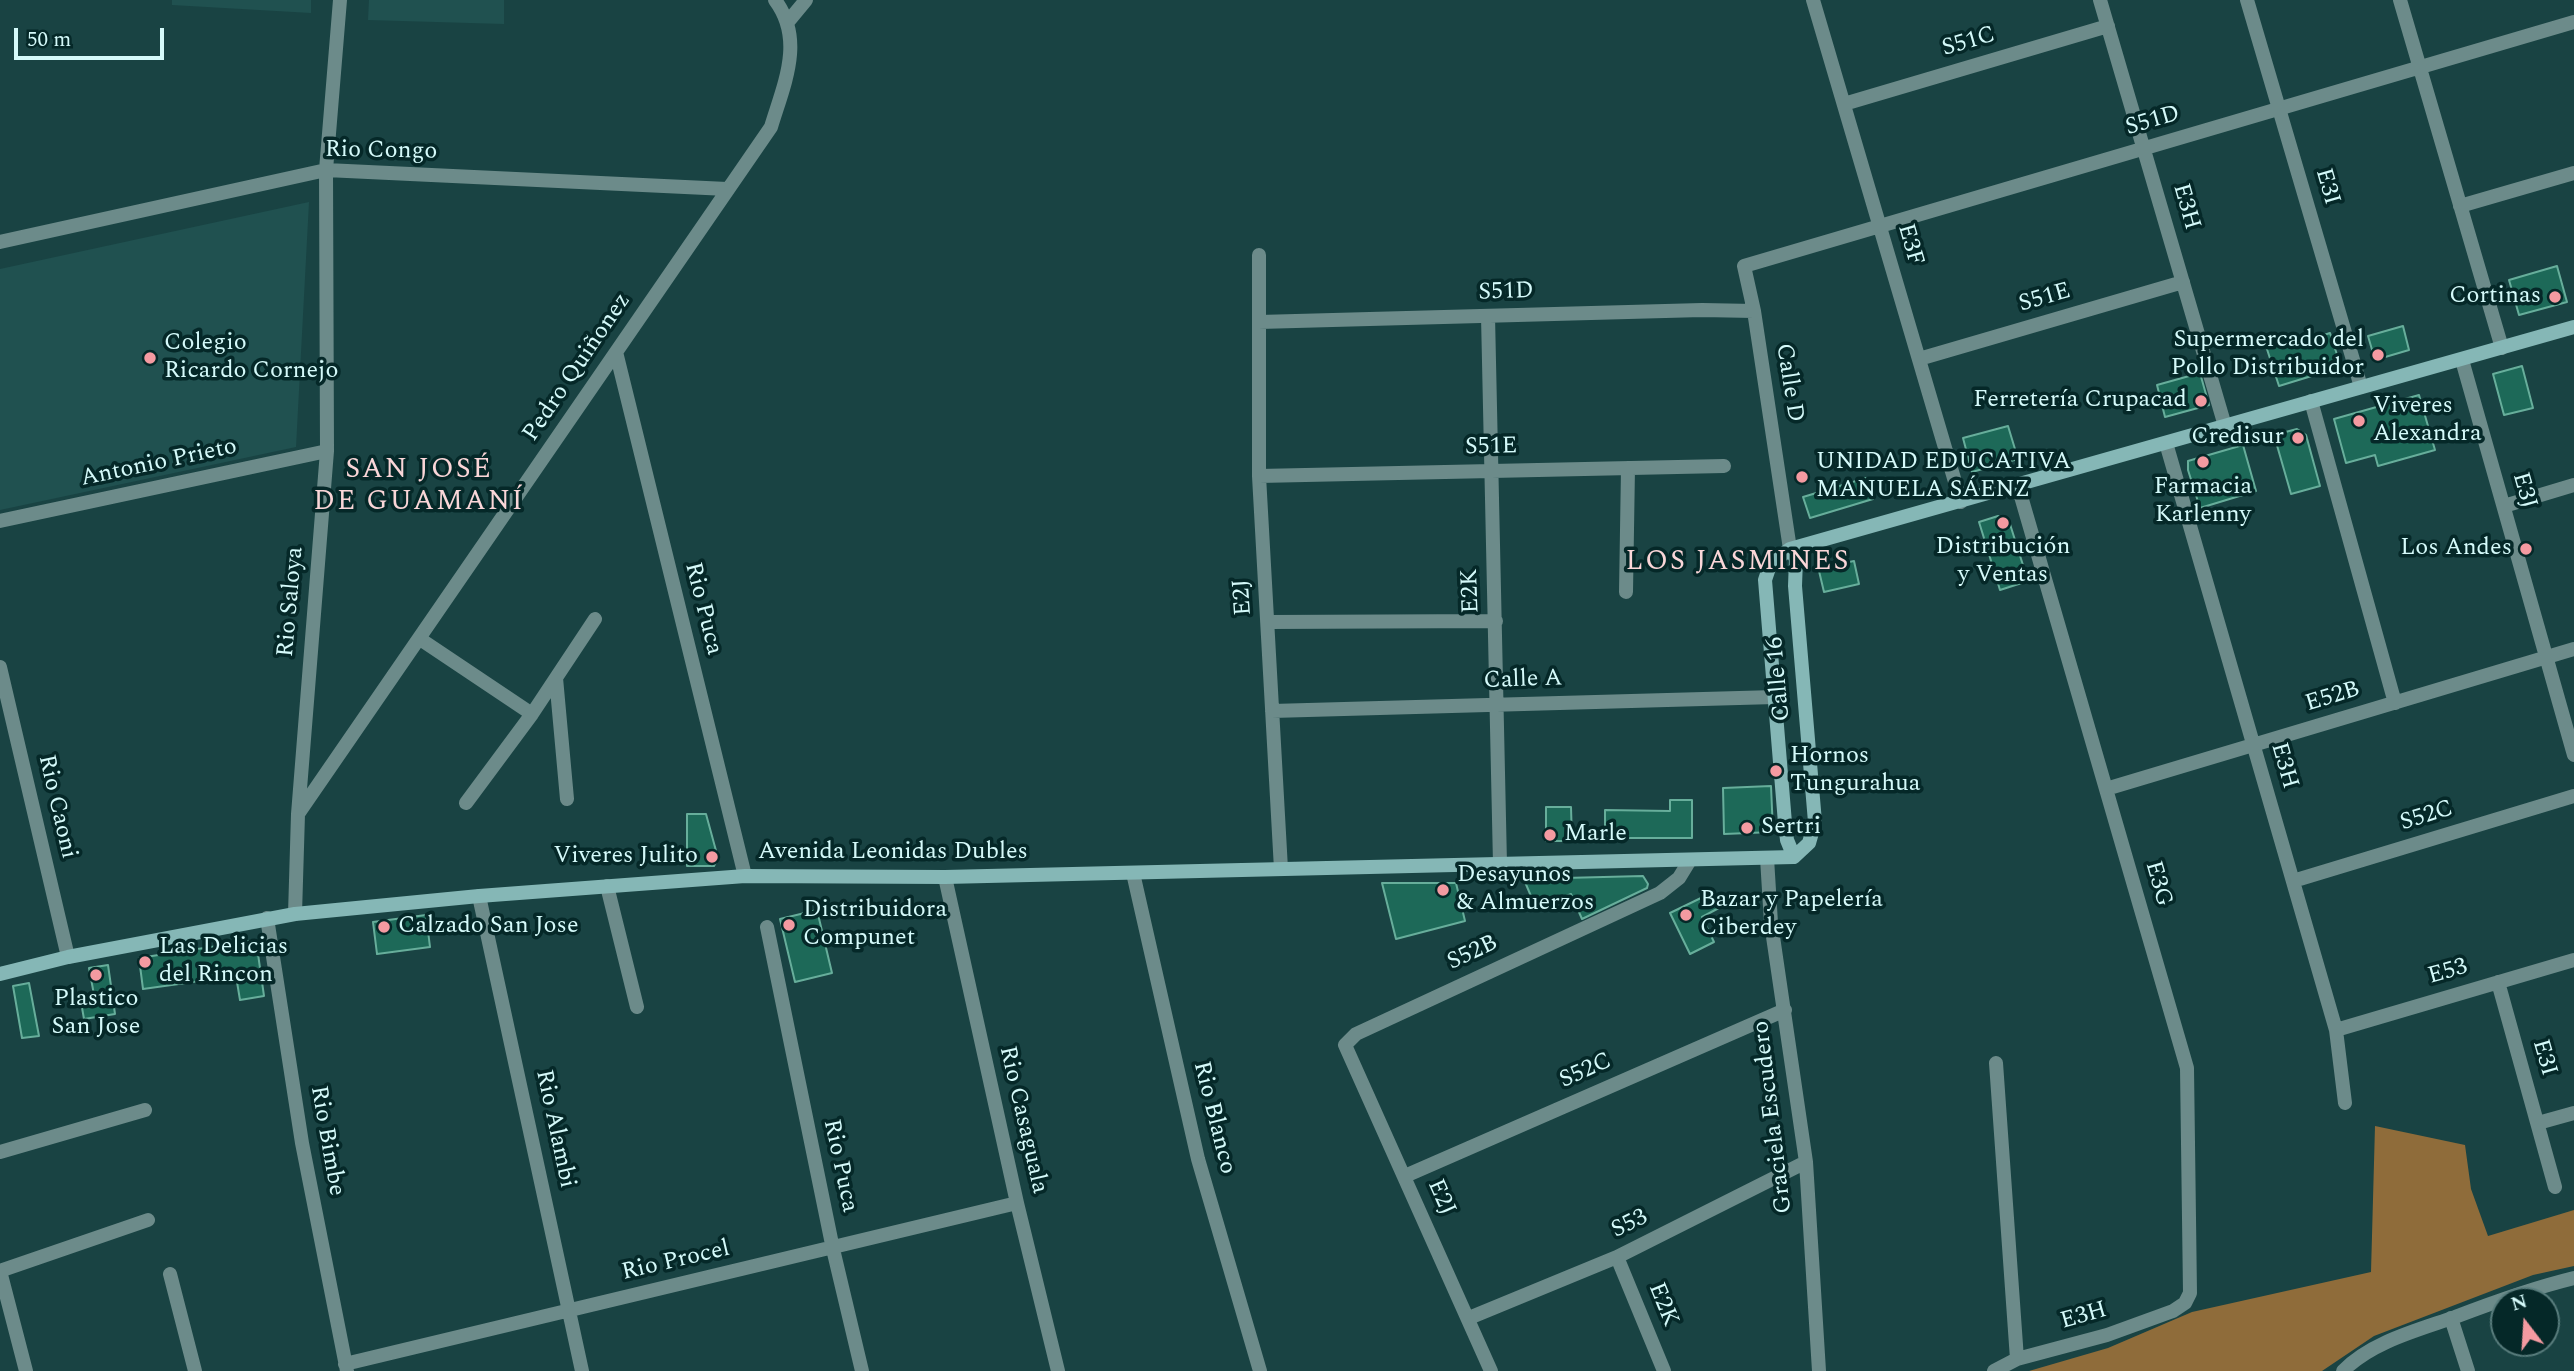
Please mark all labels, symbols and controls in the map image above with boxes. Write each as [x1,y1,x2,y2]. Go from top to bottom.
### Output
scale bar [18,14,168,58]
street label: S51C [1939,22,1999,64]
text: 50 m [27,24,71,56]
street label: S51D [2122,101,2184,143]
street label: Rio Congo [325,137,437,167]
street label: E3I [2307,165,2345,209]
street label: E3H [2165,180,2205,234]
street label: E3F [1889,221,1929,269]
street label: S51D [1478,278,1534,308]
street label: S51E [2016,278,2074,320]
place label: Cortinas [2449,283,2541,311]
street label: Pedro Quiñonez [518,288,638,448]
marker: Cortinas [2547,289,2563,305]
place label: Supermercado del Pollo Distribuidor [2171,327,2364,383]
place label: Colegio Ricardo Cornejo [164,330,339,386]
street label: Calle D [1768,342,1808,424]
marker: Supermercado del Pollo Distribuidor [2370,347,2386,363]
marker: Colegio Ricardo Cornejo [142,350,158,366]
place label: Ferretería Crupacad [1973,387,2187,415]
marker: Ferretería Crupacad [2193,393,2209,409]
place label: Viveres Alexandra [2373,393,2482,449]
marker: Viveres Alexandra [2351,413,2367,429]
place label: Credisur [2191,424,2284,452]
marker: Credisur [2290,430,2306,446]
street label: Antonio Prieto [78,433,240,495]
street label: S51E [1465,433,1517,463]
place label: UNIDAD EDUCATIVA MANUELA SÁENZ [1816,449,2071,505]
marker: Farmacia Karlenny [2195,454,2211,470]
district label: SAN JOSÉ DE GUAMANÍ [314,455,524,521]
marker: UNIDAD EDUCATIVA MANUELA SÁENZ [1794,469,1810,485]
street label: E3J [2504,469,2542,513]
place label: Farmacia Karlenny [2154,474,2252,530]
marker: Distribución y Ventas [1995,515,2011,531]
place label: Distribución y Ventas [1936,534,2070,590]
place label: Los Andes [2400,535,2512,563]
marker: Los Andes [2518,541,2534,557]
street label: Rio Saloya [273,546,311,658]
district label: LOS JASMINES [1627,547,1849,581]
street label: Rio Puca [677,560,727,658]
street label: E2K [1457,568,1487,614]
street label: E2J [1228,578,1260,616]
street label: Calle 16 [1762,636,1798,722]
street label: Calle A [1483,665,1563,697]
street label: E52B [2302,676,2364,720]
street label: E3H [2263,739,2303,793]
place label: Hornos Tungurahua [1790,743,1920,799]
street label: Rio Caoni [30,752,82,862]
marker: Hornos Tungurahua [1768,763,1784,779]
street label: S52C [2397,795,2457,839]
place label: Sertri [1761,814,1821,842]
marker: Sertri [1739,820,1755,836]
place label: Marle [1564,821,1627,849]
marker: Marle [1542,827,1558,843]
street label: Avenida Leonidas Dubles [758,839,1028,867]
place label: Viveres Julito [553,843,698,871]
marker: Viveres Julito [704,849,720,865]
street label: E3G [2137,858,2177,910]
place label: Desayunos & Almuerzos [1457,862,1594,918]
marker: Desayunos & Almuerzos [1435,882,1451,898]
place label: Bazar y Papelería Ciberdey [1700,887,1883,943]
place label: Distribuidora Compunet [803,897,947,953]
marker: Bazar y Papelería Ciberdey [1678,907,1694,923]
place label: Calzado San Jose [398,913,579,941]
marker: Distribuidora Compunet [781,917,797,933]
marker: Calzado San Jose [376,919,392,935]
street label: S52B [1443,930,1503,978]
place label: Las Delicias del Rincon [159,934,288,990]
marker: Las Delicias del Rincon [137,954,153,970]
street label: E53 [2425,954,2471,992]
marker: Plastico San Jose [88,967,104,983]
place label: Plastico San Jose [52,986,140,1042]
street label: Graciela Escudero [1748,1019,1800,1215]
street label: E3I [2524,1036,2562,1080]
street label: Rio Casaguala [991,1043,1053,1197]
street label: S52C [1555,1048,1617,1096]
street label: Rio Blanco [1185,1059,1241,1177]
street label: Rio Alambi [527,1067,581,1191]
street label: Rio Bimbe [302,1084,350,1198]
street label: Rio Puca [815,1117,863,1215]
street label: E2J [1419,1175,1461,1221]
street label: S53 [1607,1204,1653,1246]
street label: Rio Procel [619,1236,733,1288]
street label: E2K [1640,1279,1684,1331]
north arrow [2490,1287,2560,1357]
text: N [2508,1287,2531,1319]
street label: E3H [2057,1297,2111,1337]

